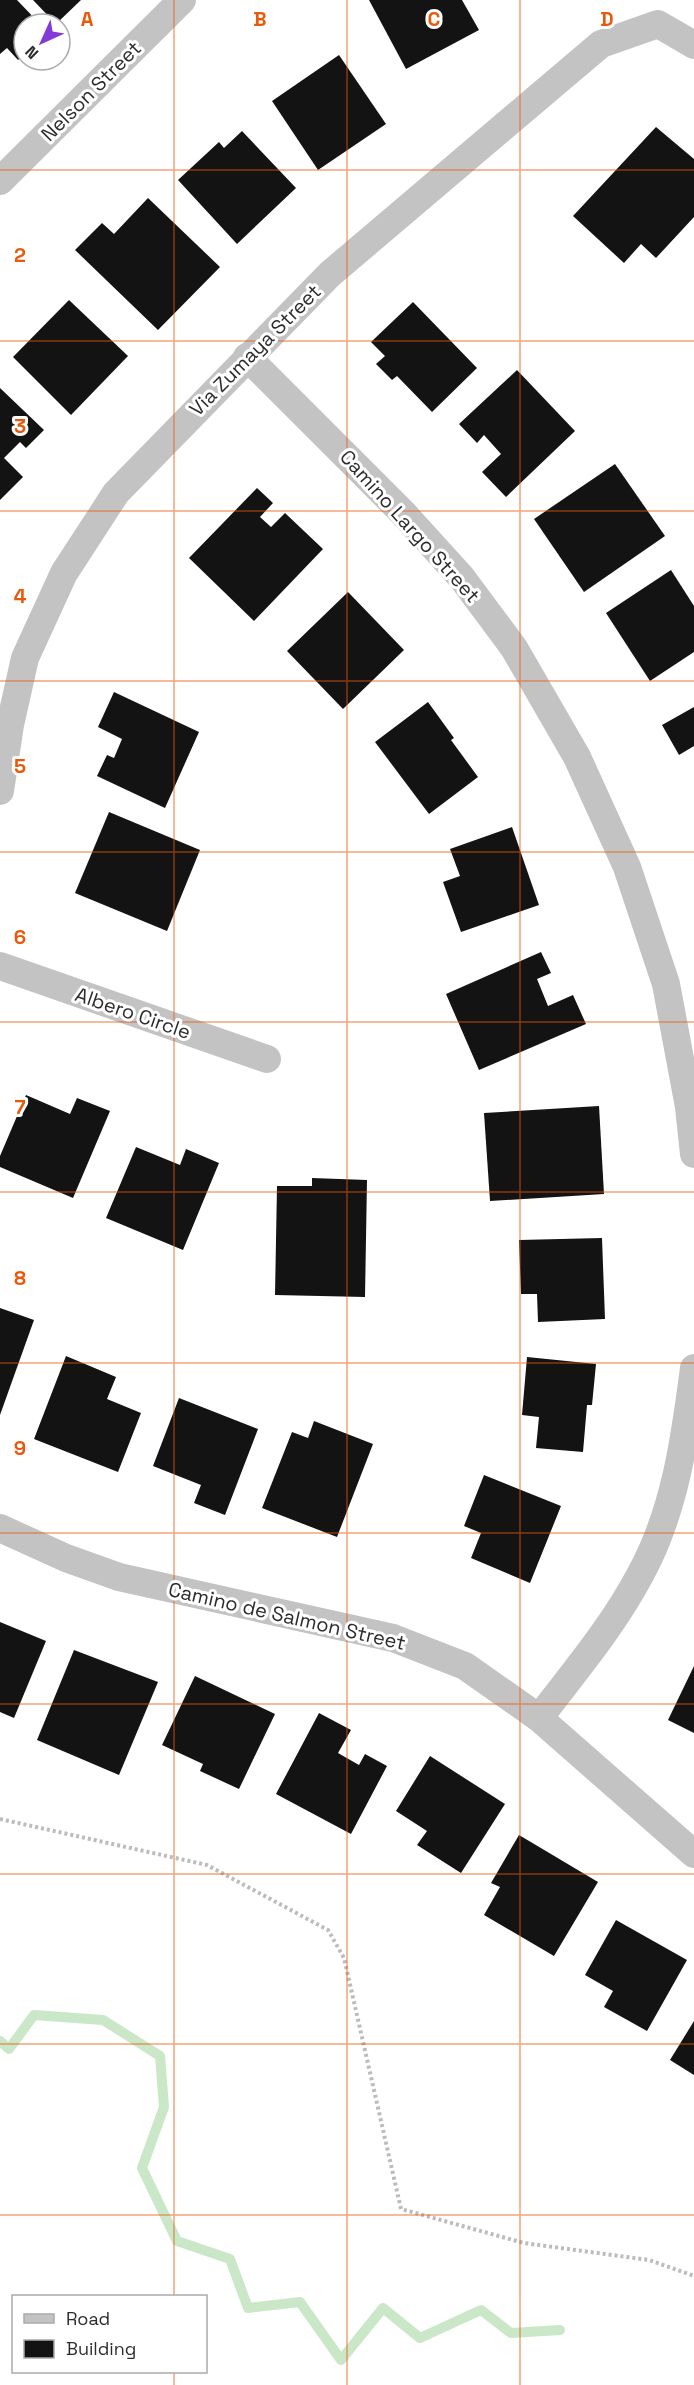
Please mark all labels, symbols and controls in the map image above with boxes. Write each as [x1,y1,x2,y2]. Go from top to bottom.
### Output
text: A [81,6,94,32]
text: B [253,6,267,32]
text: C [428,6,441,32]
text: D [600,6,614,32]
north arrow [12,12,72,72]
street label: Nelson Street [35,35,147,147]
text: N [21,41,43,63]
text: 2 [14,242,26,268]
street label: Via Zumaya Street [184,279,326,421]
text: 3 [14,413,26,439]
street label: Camino Largo Street [334,444,486,608]
text: 4 [14,583,27,609]
text: 5 [14,753,26,779]
text: 6 [14,924,26,950]
street label: Albero Circle [72,981,194,1045]
text: 7 [14,1094,26,1120]
text: 8 [14,1265,26,1291]
text: 9 [14,1435,26,1461]
street label: Camino de Salmon Street [166,1576,408,1656]
legend [12,2295,207,2373]
text: Road [66,2307,110,2330]
text: Building [66,2337,136,2360]

